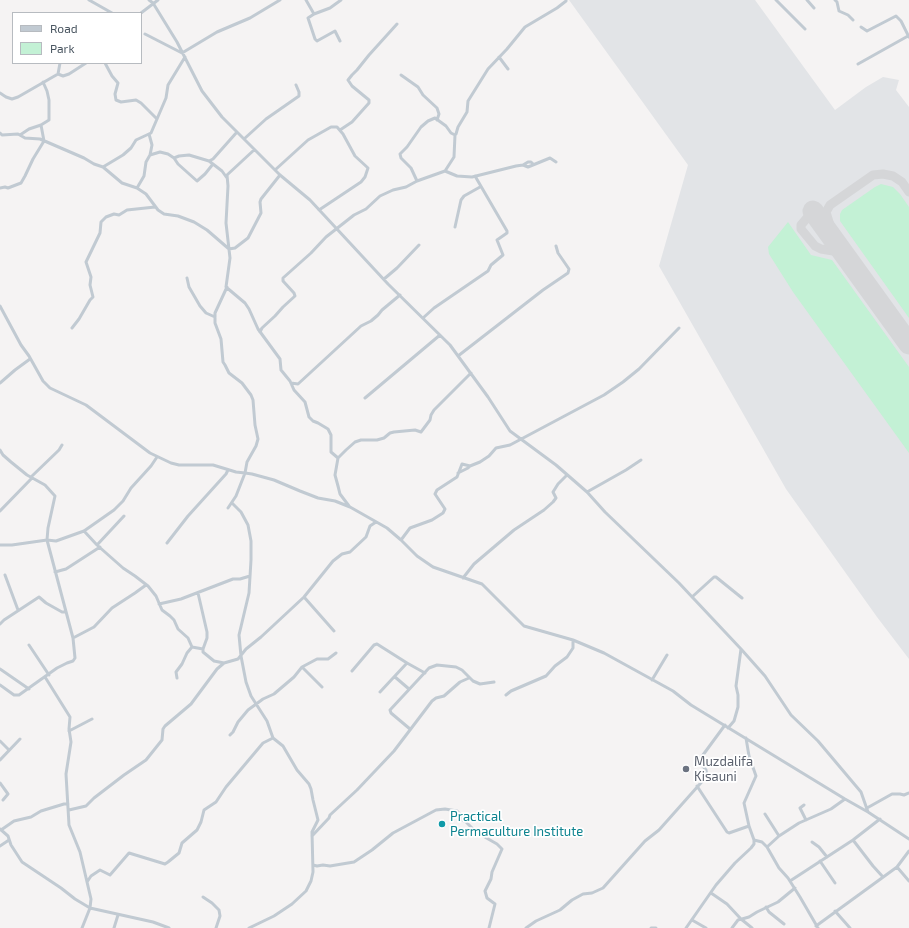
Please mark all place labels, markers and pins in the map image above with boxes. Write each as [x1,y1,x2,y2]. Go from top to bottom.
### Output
place label: Muzdalifa Kisauni [694,754,753,785]
marker: Muzdalifa Kisauni [681,764,691,774]
place label: Practical Permaculture Institute [450,809,583,840]
marker: Practical Permaculture Institute [437,819,447,829]

